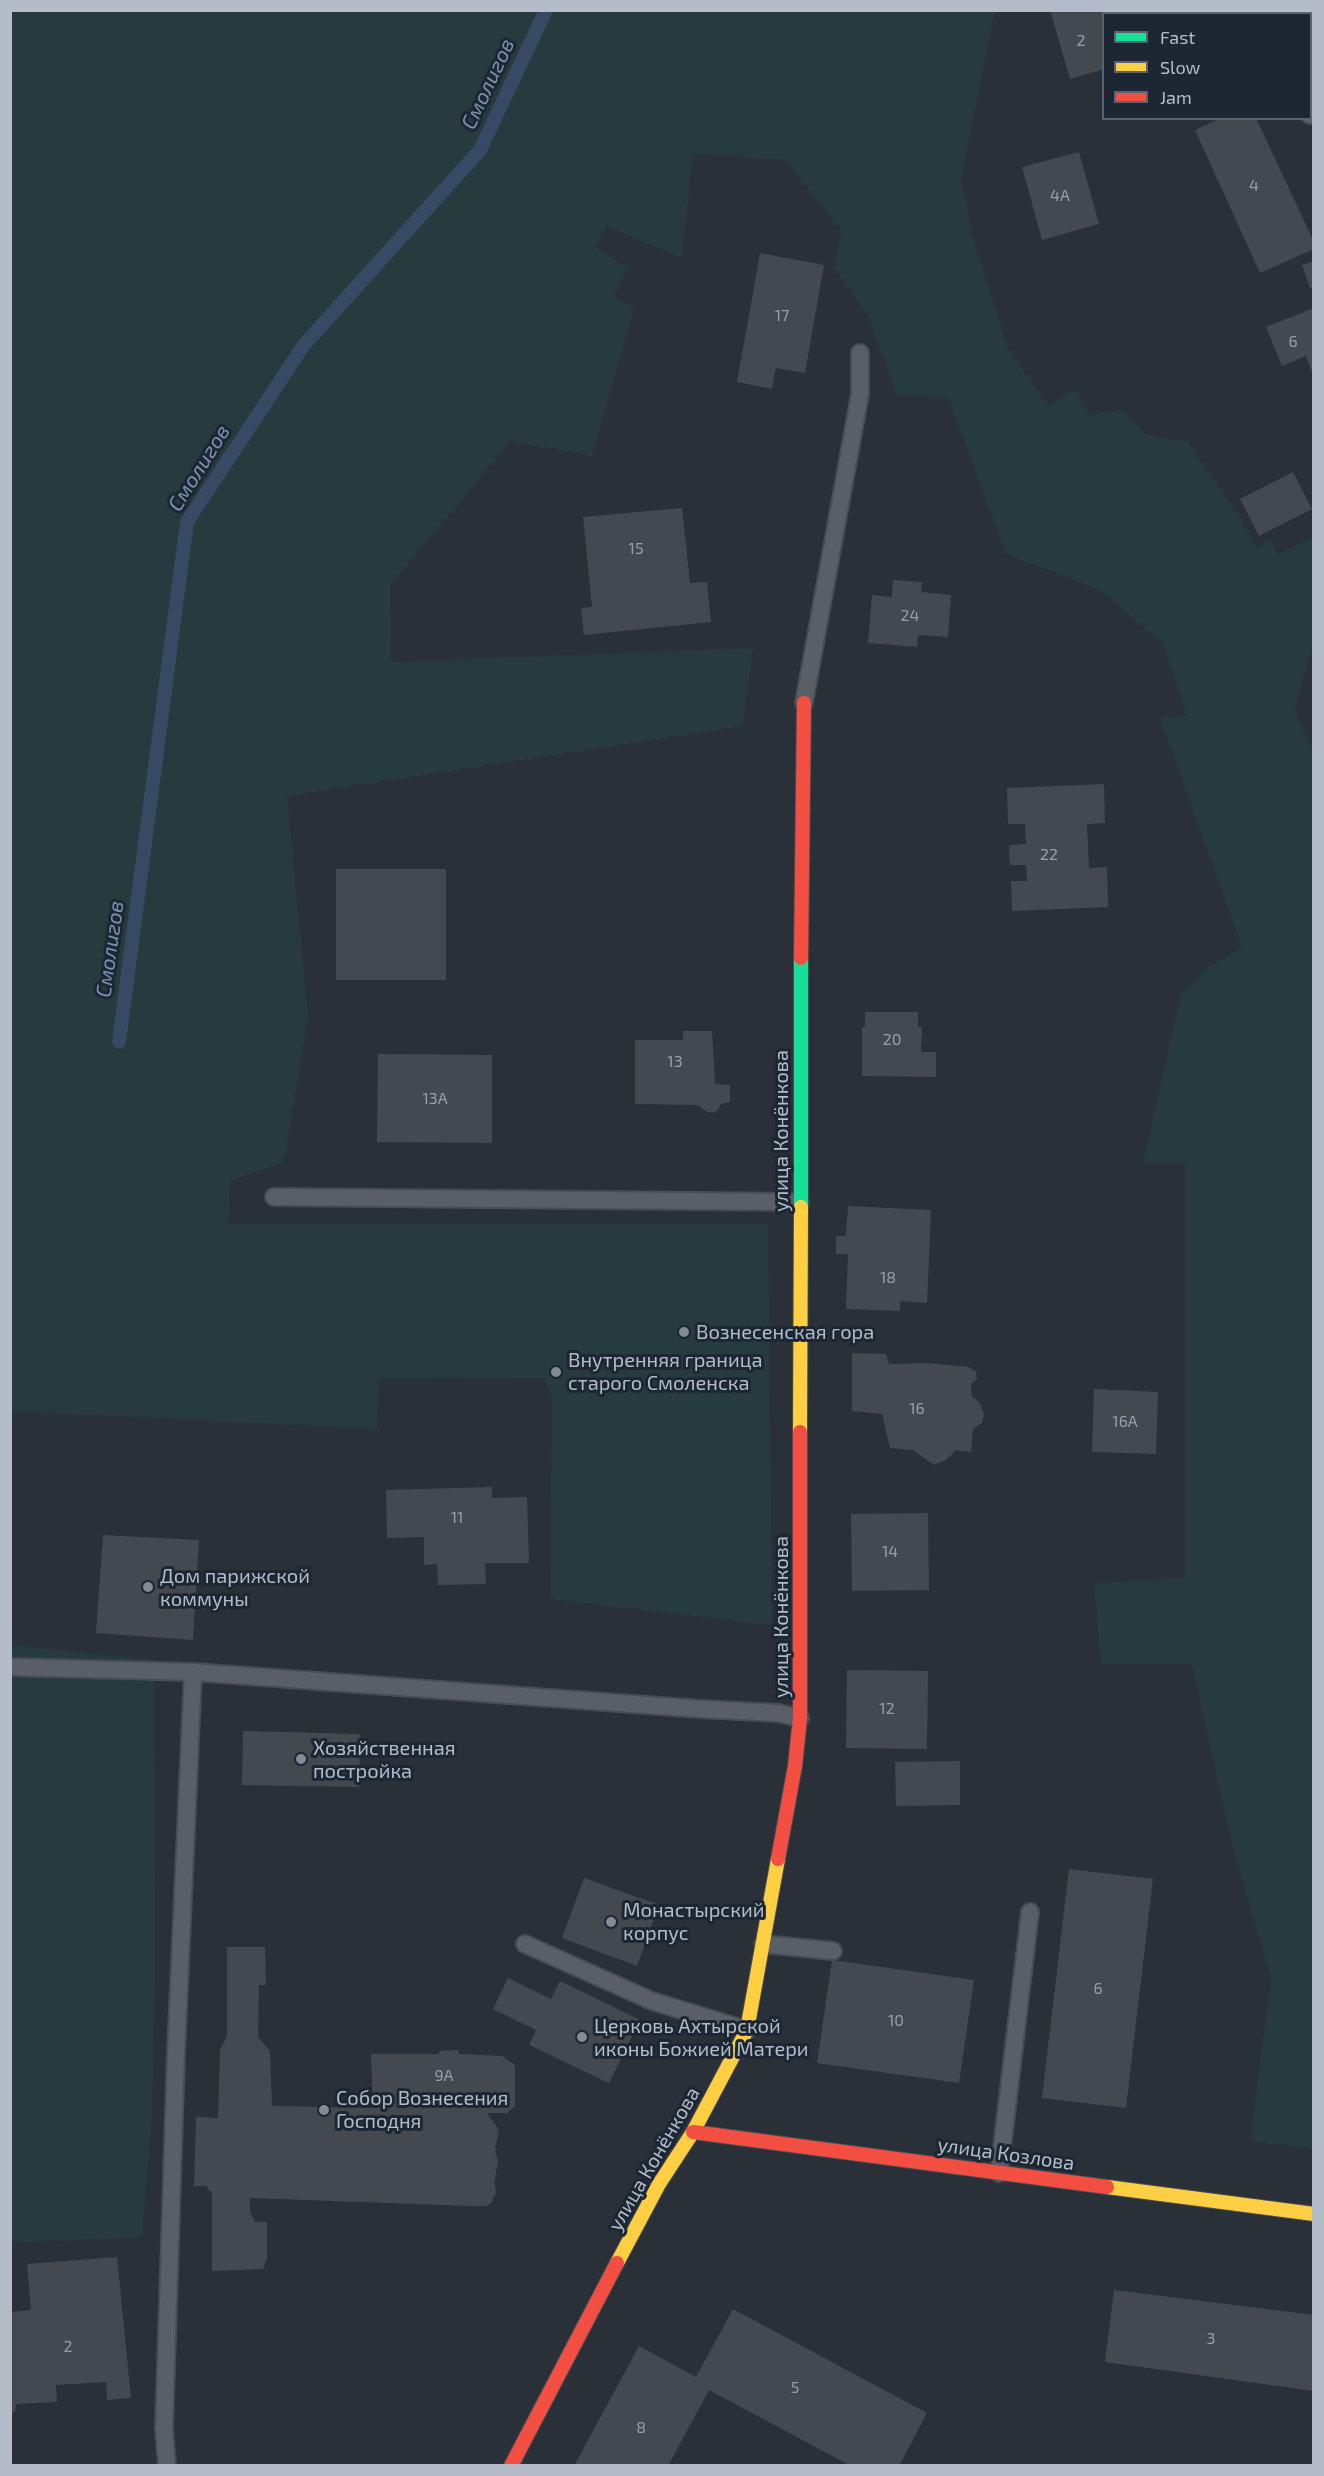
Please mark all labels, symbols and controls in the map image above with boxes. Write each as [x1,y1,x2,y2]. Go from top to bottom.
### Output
legend [1102,12,1312,120]
text: Fast [1160,26,1195,48]
house number: 2 [1077,31,1085,51]
water label: Смолигов [456,35,520,133]
text: Slow [1160,56,1200,78]
text: Jam [1160,86,1192,108]
house number: 4 [1249,176,1259,196]
house number: 4А [1050,186,1070,206]
house number: 17 [775,306,789,326]
house number: 6 [1288,332,1298,352]
water label: Смолигов [163,420,235,516]
house number: 15 [629,539,643,559]
house number: 24 [901,606,919,626]
house number: 22 [1040,845,1058,865]
water label: Смолигов [91,899,129,999]
house number: 20 [883,1030,901,1050]
street label: улица Конёнкова [769,1050,793,1212]
house number: 13 [667,1052,683,1072]
house number: 13А [422,1089,448,1109]
house number: 18 [880,1268,896,1288]
place label: Вознесенская гора [696,1320,874,1344]
marker: Вознесенская гора [677,1325,691,1339]
place label: Внутренняя граница старого Смоленска [568,1348,763,1395]
marker: Внутренняя граница старого Смоленска [549,1365,563,1379]
house number: 16 [909,1399,925,1419]
house number: 16А [1112,1412,1138,1432]
house number: 11 [451,1508,463,1528]
street label: улица Конёнкова [769,1536,793,1698]
house number: 14 [882,1542,898,1562]
place label: Дом парижской коммуны [160,1564,310,1611]
marker: Дом парижской коммуны [141,1580,155,1594]
house number: 12 [879,1699,895,1719]
place label: Хозяйственная постройка [313,1736,456,1783]
marker: Хозяйственная постройка [294,1752,308,1766]
place label: Монастырский корпус [623,1898,764,1945]
marker: Монастырский корпус [604,1915,618,1929]
house number: 6 [1093,1979,1103,1999]
house number: 10 [888,2011,904,2031]
place label: Церковь Ахтырской иконы Божией Матери [594,2014,809,2061]
marker: Церковь Ахтырской иконы Божией Матери [575,2030,589,2044]
house number: 9А [434,2066,454,2086]
street label: улица Конёнкова [603,2083,705,2235]
place label: Собор Вознесения Господня [336,2086,508,2133]
marker: Собор Вознесения Господня [317,2103,331,2117]
street label: улица Козлова [936,2133,1076,2175]
house number: 3 [1207,2329,1215,2349]
house number: 2 [64,2337,72,2357]
house number: 5 [791,2378,799,2398]
house number: 8 [636,2418,646,2438]

